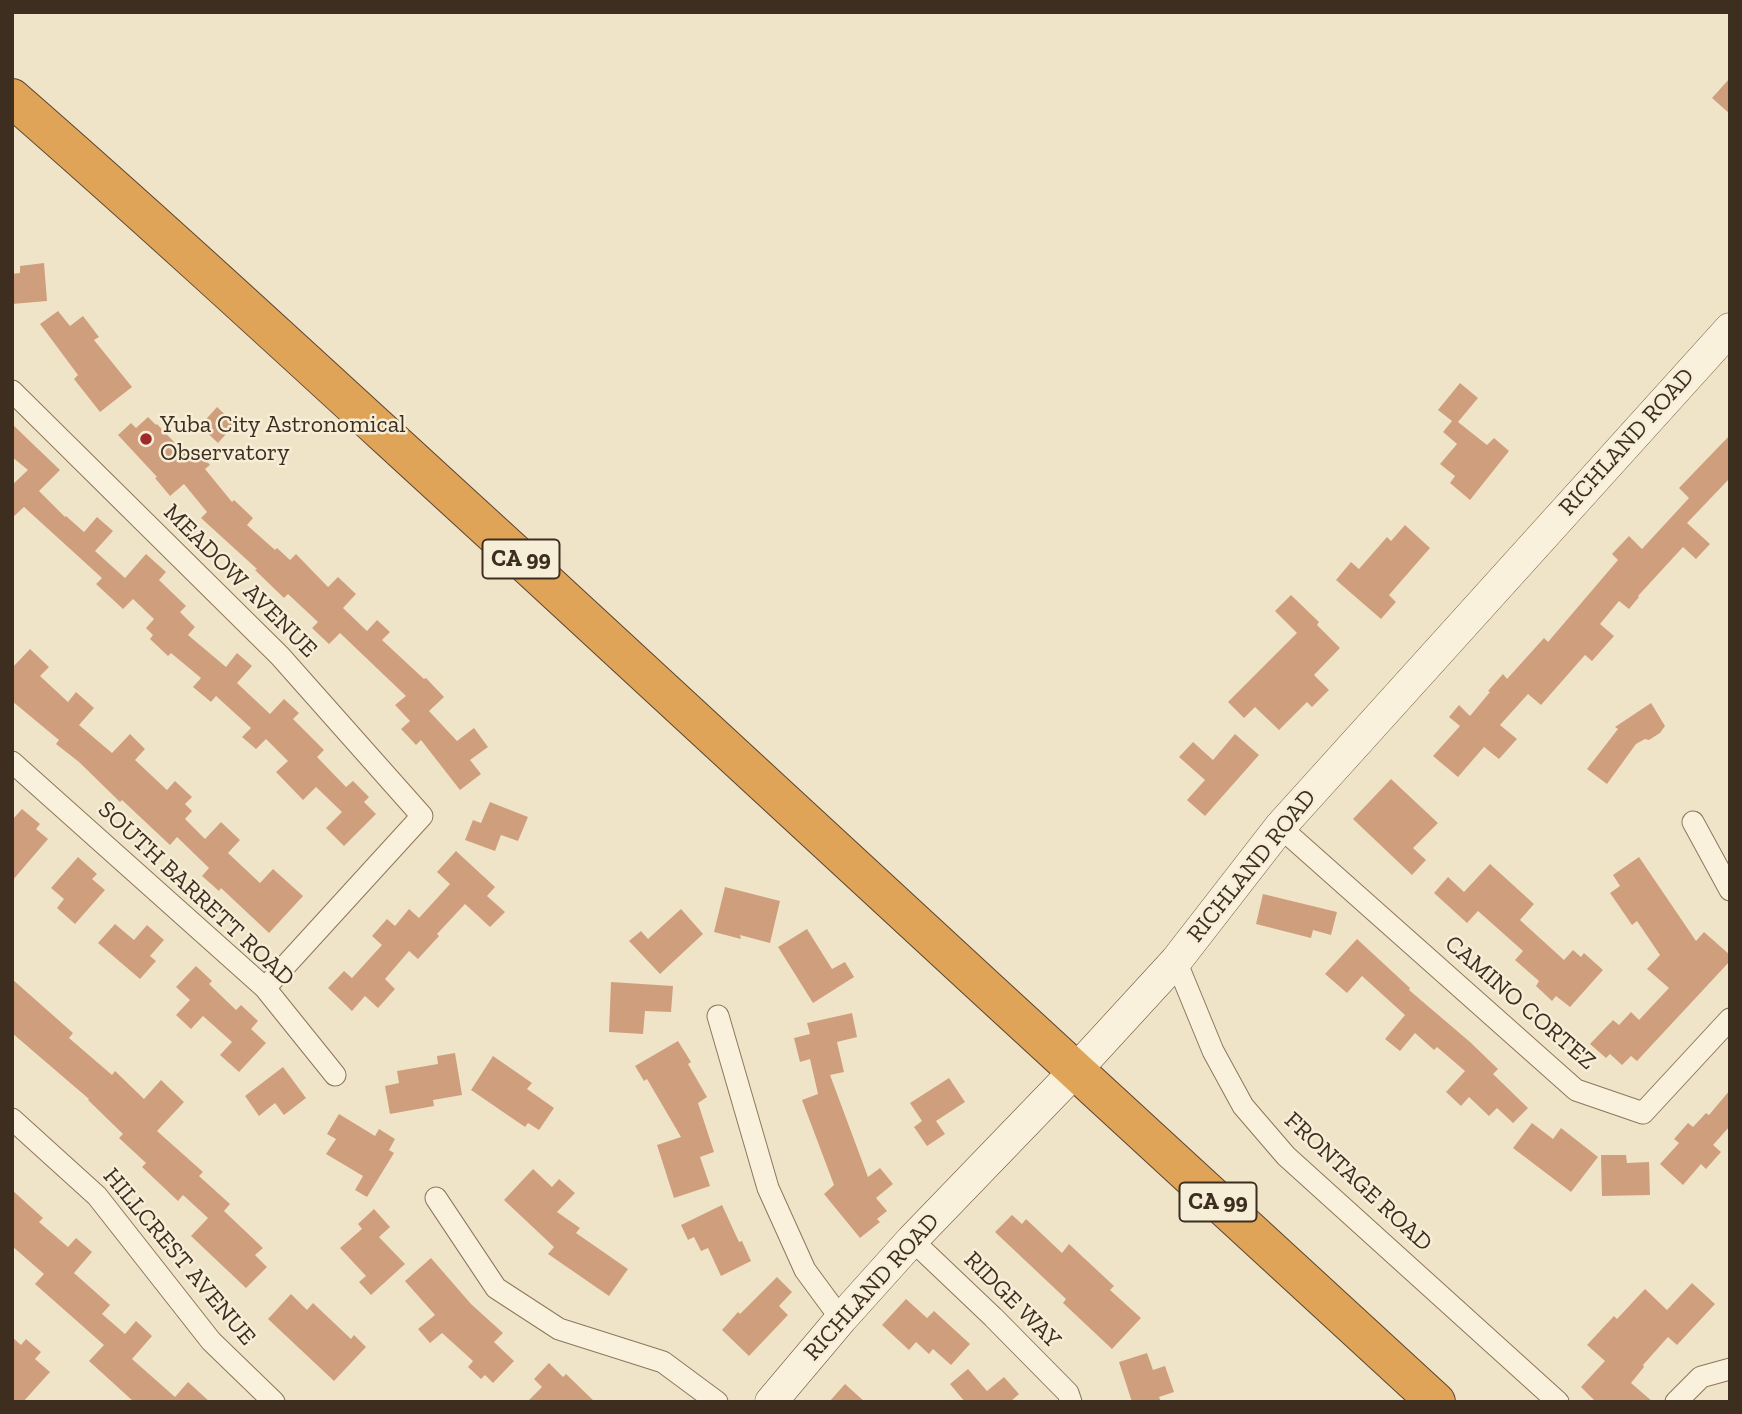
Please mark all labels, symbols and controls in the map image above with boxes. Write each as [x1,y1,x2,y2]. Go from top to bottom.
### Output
street label: RICHLAND ROAD [1553,362,1701,522]
place label: Yuba City Astronomical Observatory [160,411,406,467]
marker: Yuba City Astronomical Observatory [138,431,154,447]
street label: MEADOW AVENUE [157,498,323,664]
road number: CA 99 [482,540,560,579]
street label: RICHLAND ROAD [1182,784,1322,948]
street label: SOUTH BARRETT ROAD [92,795,300,993]
street label: CAMINO CORTEZ [1439,930,1601,1076]
street label: FRONTAGE ROAD [1278,1106,1438,1258]
street label: HILLCREST AVENUE [97,1163,261,1351]
road number: CA 99 [1180,1182,1256,1222]
street label: RICHLAND ROAD [798,1207,946,1367]
street label: RIDGE WAY [958,1246,1066,1354]

